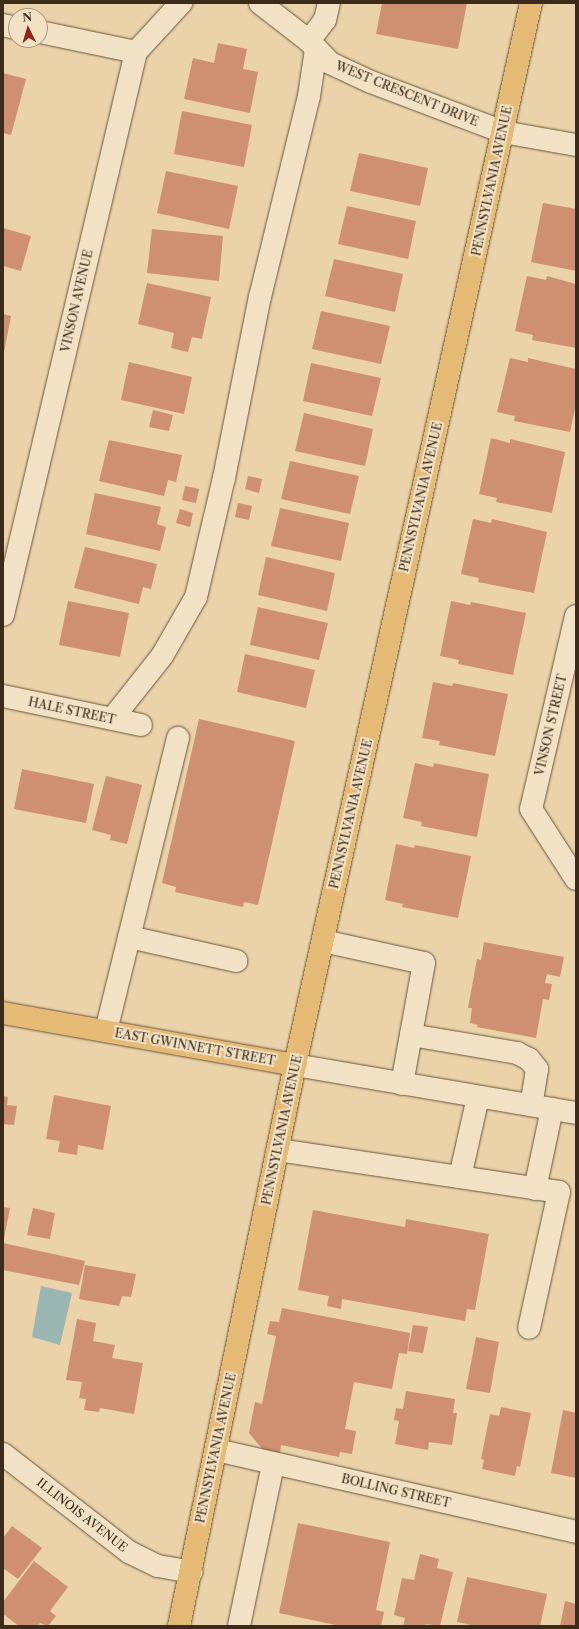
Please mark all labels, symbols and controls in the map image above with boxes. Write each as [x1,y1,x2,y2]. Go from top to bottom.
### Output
north arrow [8,8,48,48]
text: N [22,10,32,24]
street label: WEST CRESCENT DRIVE [333,59,481,129]
street label: PENNSYLVANIA AVENUE [469,104,515,258]
street label: VINSON AVENUE [58,248,96,354]
street label: PENNSYLVANIA AVENUE [397,420,445,574]
street label: VINSON STREET [532,673,570,777]
street label: HALE STREET [27,695,117,727]
street label: PENNSYLVANIA AVENUE [327,737,375,891]
street label: EAST GWINNETT STREET [113,1026,277,1068]
street label: PENNSYLVANIA AVENUE [259,1053,305,1207]
street label: PENNSYLVANIA AVENUE [193,1371,239,1525]
street label: BOLLING STREET [340,1471,452,1511]
street label: ILLINOIS AVENUE [34,1475,130,1555]

